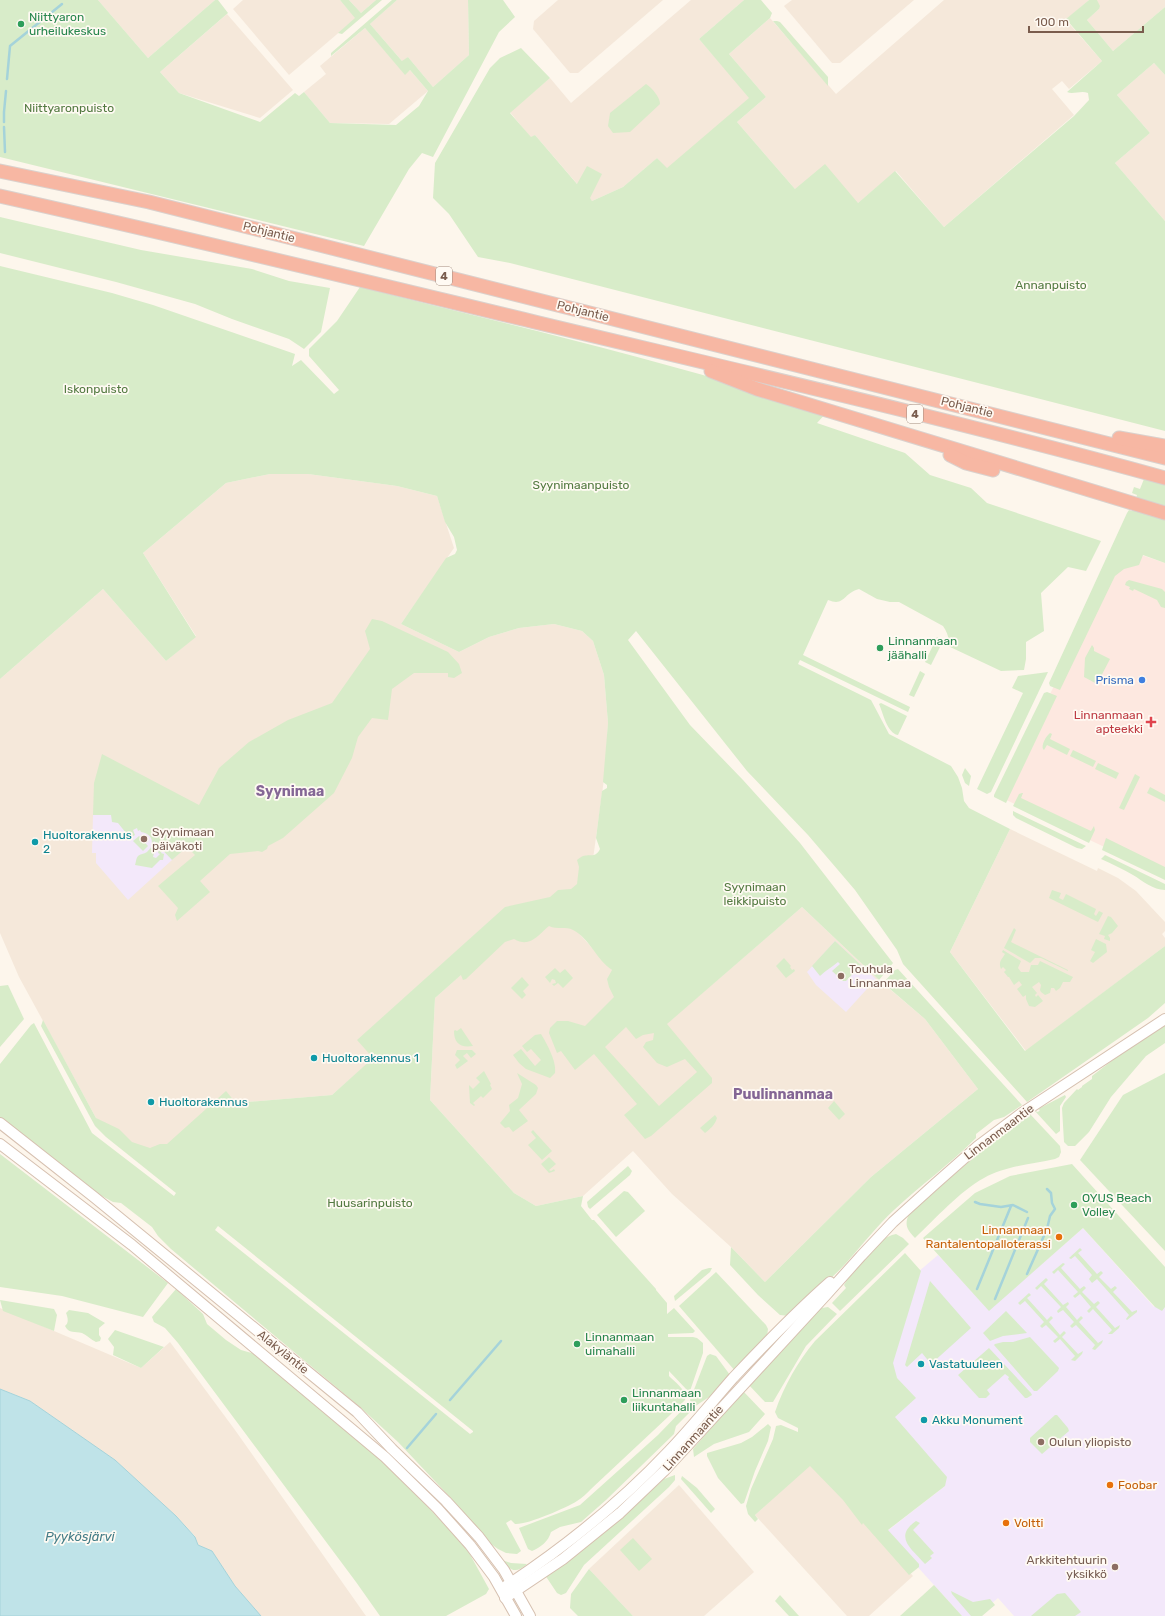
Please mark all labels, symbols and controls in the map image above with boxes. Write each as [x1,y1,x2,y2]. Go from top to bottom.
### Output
scale bar [1029,8,1143,34]
place label: Niittyaron urheilukeskus [29,10,106,38]
text: 100 m [1035,15,1069,29]
marker: Niittyaron urheilukeskus [16,19,26,29]
park label: Niittyaronpuisto [24,101,114,115]
street label: Pohjantie [242,219,297,245]
road number: 4 [436,267,452,285]
park label: Annanpuisto [1015,278,1087,292]
street label: Pohjantie [556,298,611,324]
park label: Iskonpuisto [64,382,128,396]
street label: Pohjantie [940,394,995,420]
road number: 4 [907,405,923,423]
park label: Syynimaanpuisto [532,478,630,492]
place label: Linnanmaan jäähalli [887,634,957,662]
marker: Linnanmaan jäähalli [875,643,885,653]
place label: Prisma [1095,673,1134,687]
marker: Prisma [1137,675,1147,685]
place label: Linnanmaan apteekki [1074,708,1143,736]
marker: Linnanmaan apteekki [1146,717,1156,727]
district label: Syynimaa [256,783,324,800]
place label: Syynimaan päiväkoti [152,825,214,853]
place label: Huoltorakennus 2 [43,828,132,856]
marker: Syynimaan päiväkoti [139,834,149,844]
marker: Huoltorakennus 2 [30,837,40,847]
park label: Syynimaan leikkipuisto [724,880,787,908]
place label: Touhula Linnanmaa [849,962,911,990]
marker: Touhula Linnanmaa [836,971,846,981]
place label: Huoltorakennus 1 [322,1051,419,1065]
marker: Huoltorakennus 1 [309,1053,319,1063]
district label: Puulinnanmaa [733,1086,833,1103]
place label: Huoltorakennus [159,1095,248,1109]
marker: Huoltorakennus [146,1097,156,1107]
street label: Linnanmaantie [961,1101,1037,1163]
place label: OYUS Beach Volley [1082,1191,1152,1219]
park label: Huusarinpuisto [327,1196,413,1210]
marker: OYUS Beach Volley [1069,1200,1079,1210]
place label: Linnanmaan Rantalentopalloterassi [926,1223,1051,1251]
marker: Linnanmaan Rantalentopalloterassi [1054,1232,1064,1242]
street label: Alakyläntie [255,1327,311,1377]
place label: Linnanmaan uimahalli [585,1330,654,1358]
marker: Linnanmaan uimahalli [572,1339,582,1349]
place label: Vastatuuleen [929,1357,1003,1371]
marker: Vastatuuleen [916,1359,926,1369]
place label: Linnanmaan liikuntahalli [632,1386,701,1414]
marker: Linnanmaan liikuntahalli [619,1395,629,1405]
street label: Linnanmaantie [660,1402,726,1474]
place label: Akku Monument [932,1413,1023,1427]
marker: Akku Monument [919,1415,929,1425]
place label: Oulun yliopisto [1049,1435,1132,1449]
marker: Oulun yliopisto [1036,1437,1046,1447]
place label: Foobar [1118,1478,1157,1492]
marker: Foobar [1105,1480,1115,1490]
place label: Voltti [1014,1516,1043,1530]
marker: Voltti [1001,1518,1011,1528]
water label: Pyykösjärvi [45,1529,116,1544]
place label: Arkkitehtuurin yksikkö [1027,1553,1107,1581]
marker: Arkkitehtuurin yksikkö [1110,1562,1120,1572]

